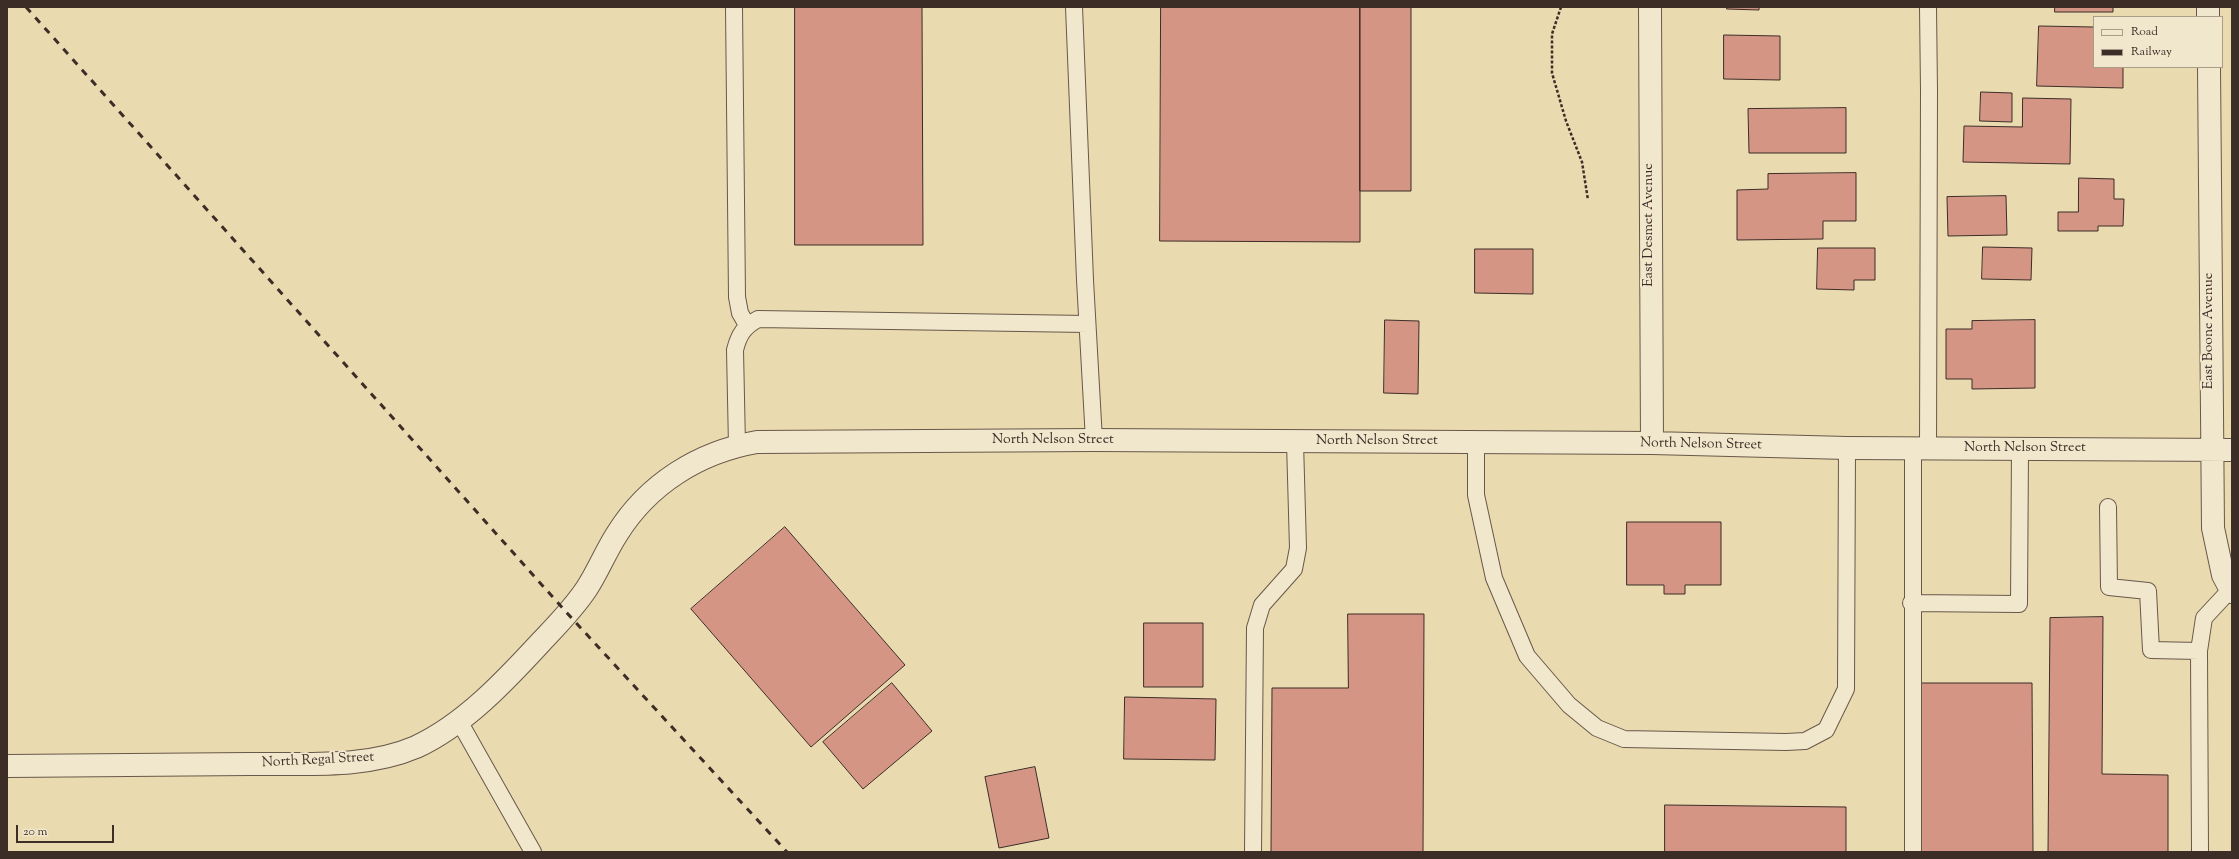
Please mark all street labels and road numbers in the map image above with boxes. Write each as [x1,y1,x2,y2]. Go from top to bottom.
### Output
street label: East Desmet Avenue [1642,163,1658,287]
street label: East Boone Avenue [2202,273,2218,389]
street label: North Nelson Street [992,433,1114,449]
street label: North Nelson Street [1316,434,1438,450]
street label: North Nelson Street [1640,436,1762,454]
street label: North Nelson Street [1964,441,2086,457]
street label: North Regal Street [261,750,375,772]

